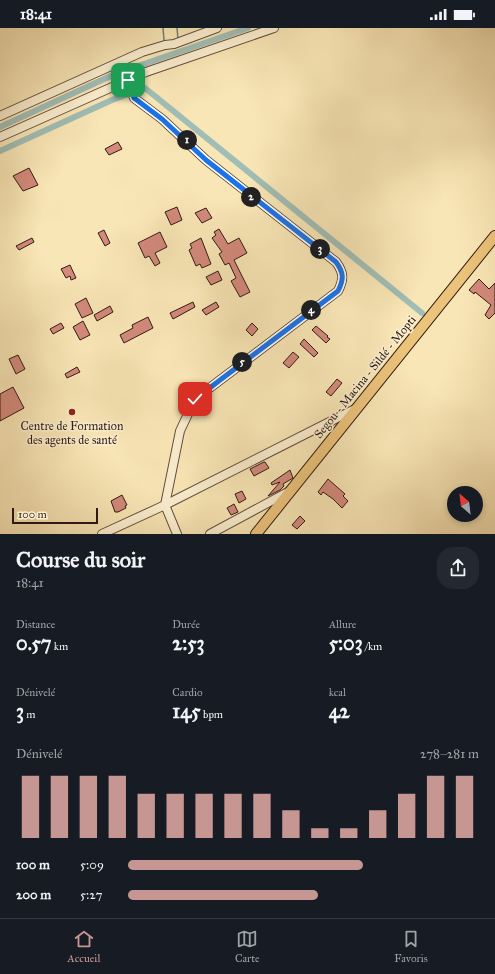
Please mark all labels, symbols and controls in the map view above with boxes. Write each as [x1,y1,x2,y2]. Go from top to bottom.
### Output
text: 18:41 [20,5,52,23]
pin [111,63,145,97]
icon: arrive [117,69,139,91]
pin: 1 [177,130,197,150]
text: 1 [185,133,189,146]
pin: 2 [241,187,261,207]
text: 2 [248,190,254,203]
pin: 3 [310,239,330,259]
text: 3 [318,242,322,255]
pin: 4 [301,300,321,320]
text: 4 [308,303,314,316]
street label: Segou - Macina - Sildé - Mopti [311,312,420,442]
pin: 5 [232,352,252,372]
text: 5 [239,355,245,368]
pin [178,382,212,416]
icon: check [184,388,206,410]
marker: Centre de Formation des agents de santé [67,407,77,417]
place label: Centre de Formation des agents de santé [21,419,124,448]
north arrow [447,486,483,522]
map controls [447,486,483,522]
scale bar [12,506,98,525]
text: 100 m [18,508,47,521]
text: Course du soir [16,546,145,573]
button: share [437,547,479,589]
text: 18:41 [16,575,44,591]
text: Distance [16,618,55,631]
text: Durée [172,618,200,631]
text: Allure [329,618,356,631]
text: 0.57 [16,631,52,655]
text: 2:53 [172,631,205,655]
text: 5:03 [329,631,363,655]
text: km [52,640,68,653]
text: /km [363,640,382,653]
text: Dénivelé [16,686,55,699]
text: Cardio [172,686,203,699]
text: kcal [329,686,346,699]
text: 3 [16,699,24,723]
text: 145 [172,699,201,723]
text: 42 [329,699,350,723]
text: m [24,708,36,721]
text: bpm [201,708,223,721]
text: Dénivelé [16,746,63,762]
text: 278–281 m [420,746,479,762]
text: 100 m [16,857,50,873]
text: 5:09 [80,857,104,873]
text: 200 m [16,887,51,903]
text: 5:27 [80,887,102,903]
tab: Accueil [67,928,100,965]
tab: Carte [235,928,260,965]
tab: Favoris [394,928,428,965]

